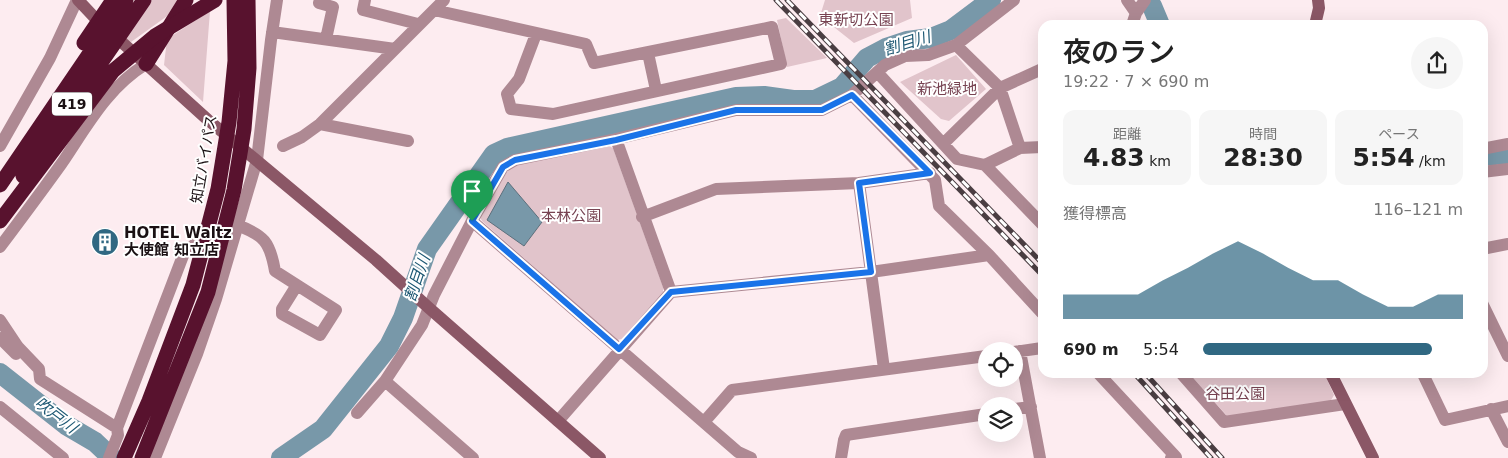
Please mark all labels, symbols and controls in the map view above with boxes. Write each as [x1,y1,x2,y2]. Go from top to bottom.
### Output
park label: 東新切公園 [818,11,894,29]
water label: 割目川 [881,26,935,59]
text: 夜のラン [1063,36,1175,69]
button: share [1411,37,1463,89]
text: 19:22 · 7 × 690 m [1063,72,1209,91]
park label: 新池緑地 [917,80,977,98]
road number: 419 [52,92,92,116]
street label: 知立バイパス [187,113,221,205]
text: 距離 [1113,126,1141,142]
text: 時間 [1249,126,1277,142]
text: ペース [1378,126,1420,142]
text: 4.83 [1083,143,1145,172]
text: 28:30 [1223,143,1303,172]
text: 5:54 [1352,143,1415,172]
text: km [1145,153,1171,169]
text: /km [1415,153,1446,169]
pin [451,170,493,221]
icon: arrive [458,177,486,205]
text: 116–121 m [1373,200,1463,219]
text: 獲得標高 [1063,204,1127,223]
park label: 本林公園 [541,207,601,225]
place label: HOTEL Waltz 大使館 知立店 [124,224,232,259]
building icon: HOTEL Waltz 大使館 知立店 [90,227,120,257]
water label: 割目川 [400,250,434,304]
text: 690 m [1063,340,1119,359]
text: 5:54 [1143,340,1179,359]
map controls [978,342,1023,442]
button: locate [978,342,1023,387]
park label: 谷田公園 [1205,385,1265,403]
water label: 吹戸川 [31,393,82,438]
button: layers [978,397,1023,442]

